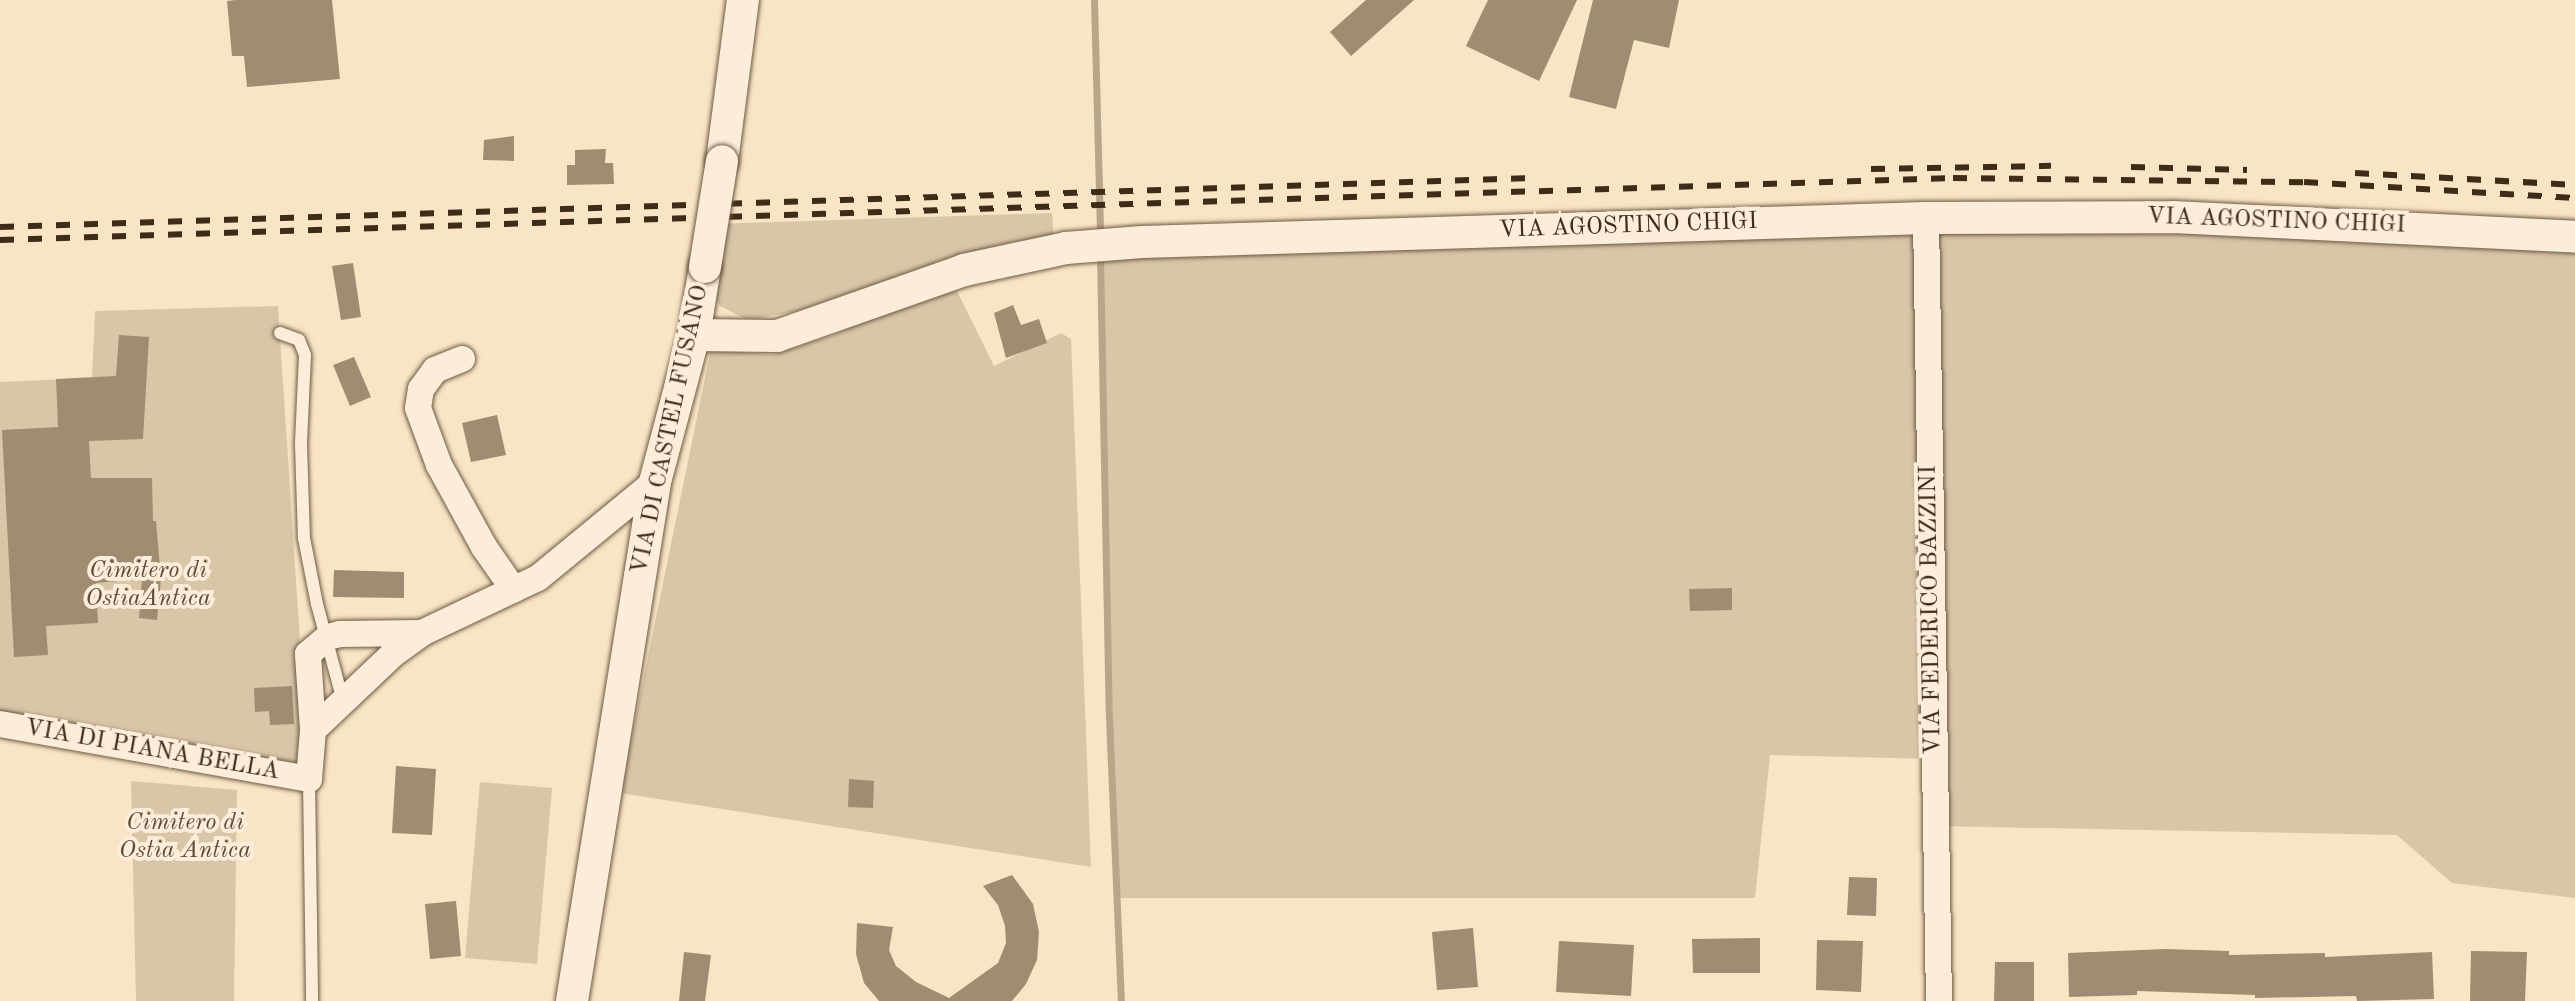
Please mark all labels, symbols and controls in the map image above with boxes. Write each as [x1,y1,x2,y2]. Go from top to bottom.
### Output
street label: VIA AGOSTINO CHIGI [2146,203,2406,241]
street label: VIA AGOSTINO CHIGI [1498,208,1758,246]
street label: VIA DI CASTEL FUSANO [626,283,716,577]
street label: VIA FEDERICO BAZZINI [1915,465,1949,755]
park label: Cimitero di OstiaAntica [85,558,211,614]
street label: VIA DI PIANA BELLA [22,714,282,788]
park label: Cimitero di Ostia Antica [119,810,251,866]

